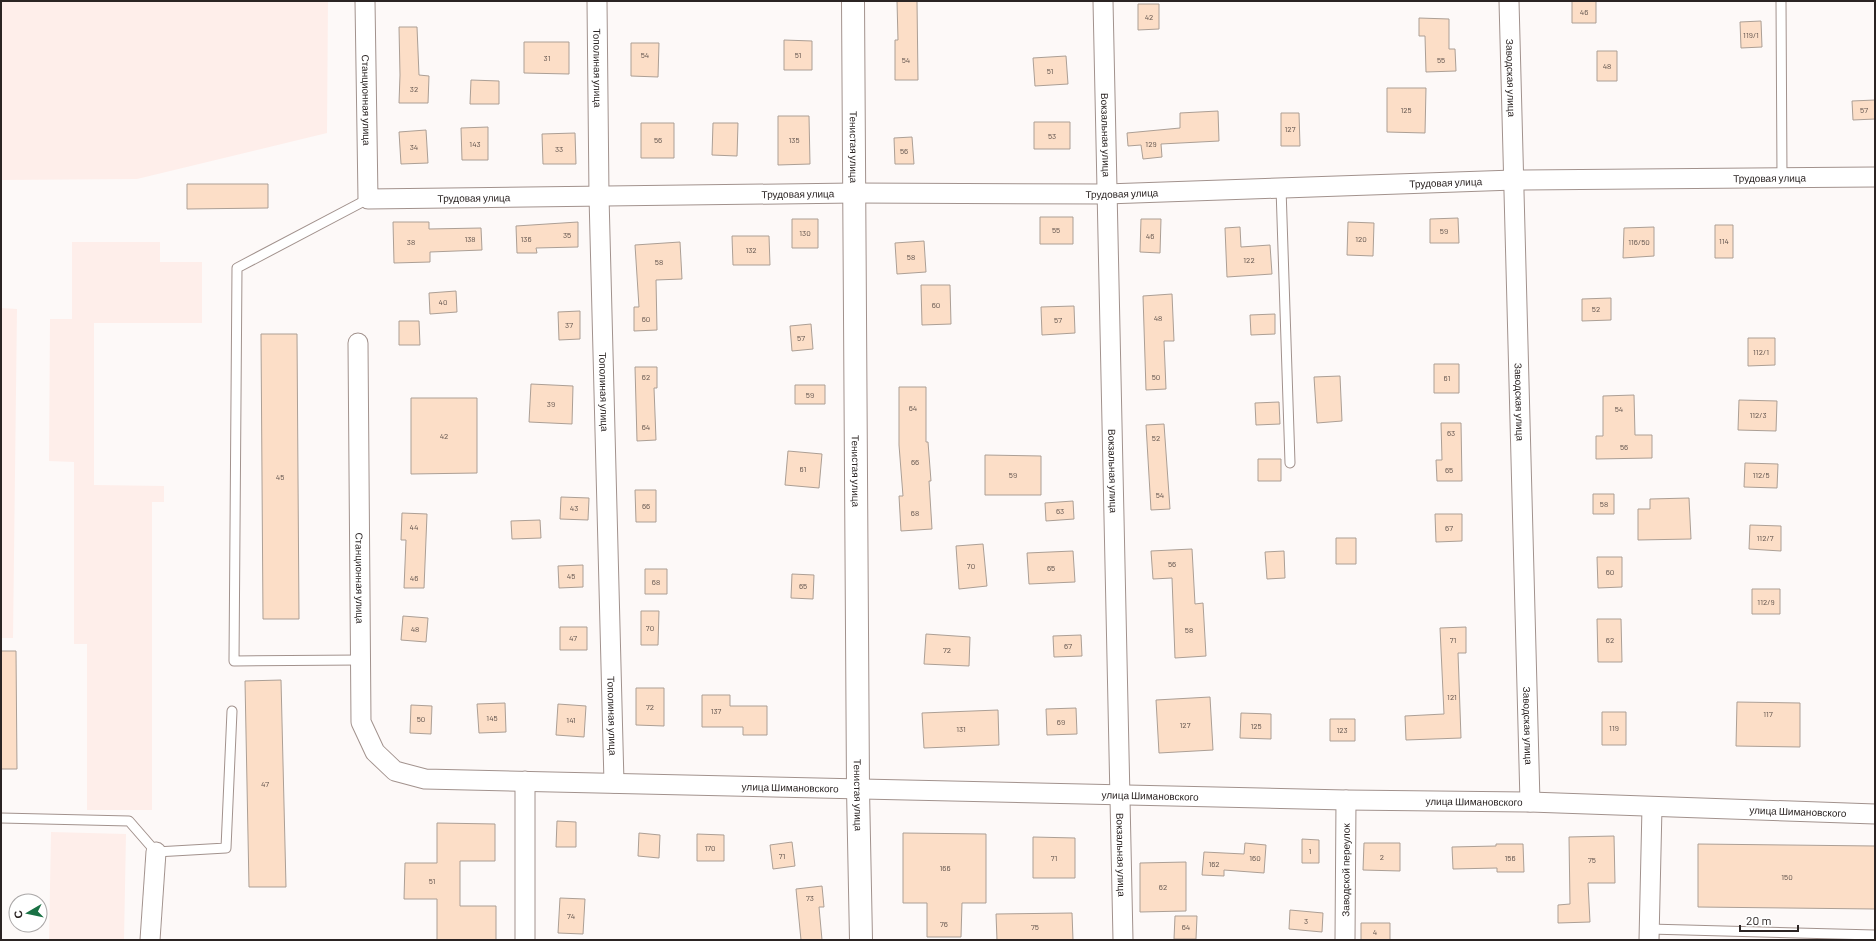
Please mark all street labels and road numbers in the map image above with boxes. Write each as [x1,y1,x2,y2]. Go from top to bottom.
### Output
street label: Тополиная улица [591,28,604,108]
street label: Заводская улица [1504,39,1518,118]
street label: Станционная улица [360,54,373,146]
street label: Вокзальная улица [1099,93,1113,178]
street label: Тенистая улица [848,111,860,184]
street label: Трудовая улица [1733,172,1807,184]
street label: Трудовая улица [1409,175,1483,190]
street label: Трудовая улица [1086,186,1159,200]
street label: Трудовая улица [761,187,835,200]
street label: Трудовая улица [438,191,511,204]
street label: Тополиная улица [597,352,611,432]
street label: Заводская улица [1512,363,1527,441]
street label: Вокзальная улица [1106,429,1120,513]
street label: Тенистая улица [850,435,862,508]
street label: Станционная улица [353,532,366,624]
street label: Тополиная улица [605,676,619,756]
street label: Заводская улица [1521,687,1535,765]
street label: Тенистая улица [852,759,865,832]
street label: улица Шимановского [741,780,839,794]
street label: улица Шимановского [1101,788,1199,803]
street label: улица Шимановского [1425,795,1523,808]
street label: улица Шимановского [1749,804,1847,819]
street label: Вокзальная улица [1114,813,1128,897]
street label: Заводской переулок [1339,823,1352,917]

